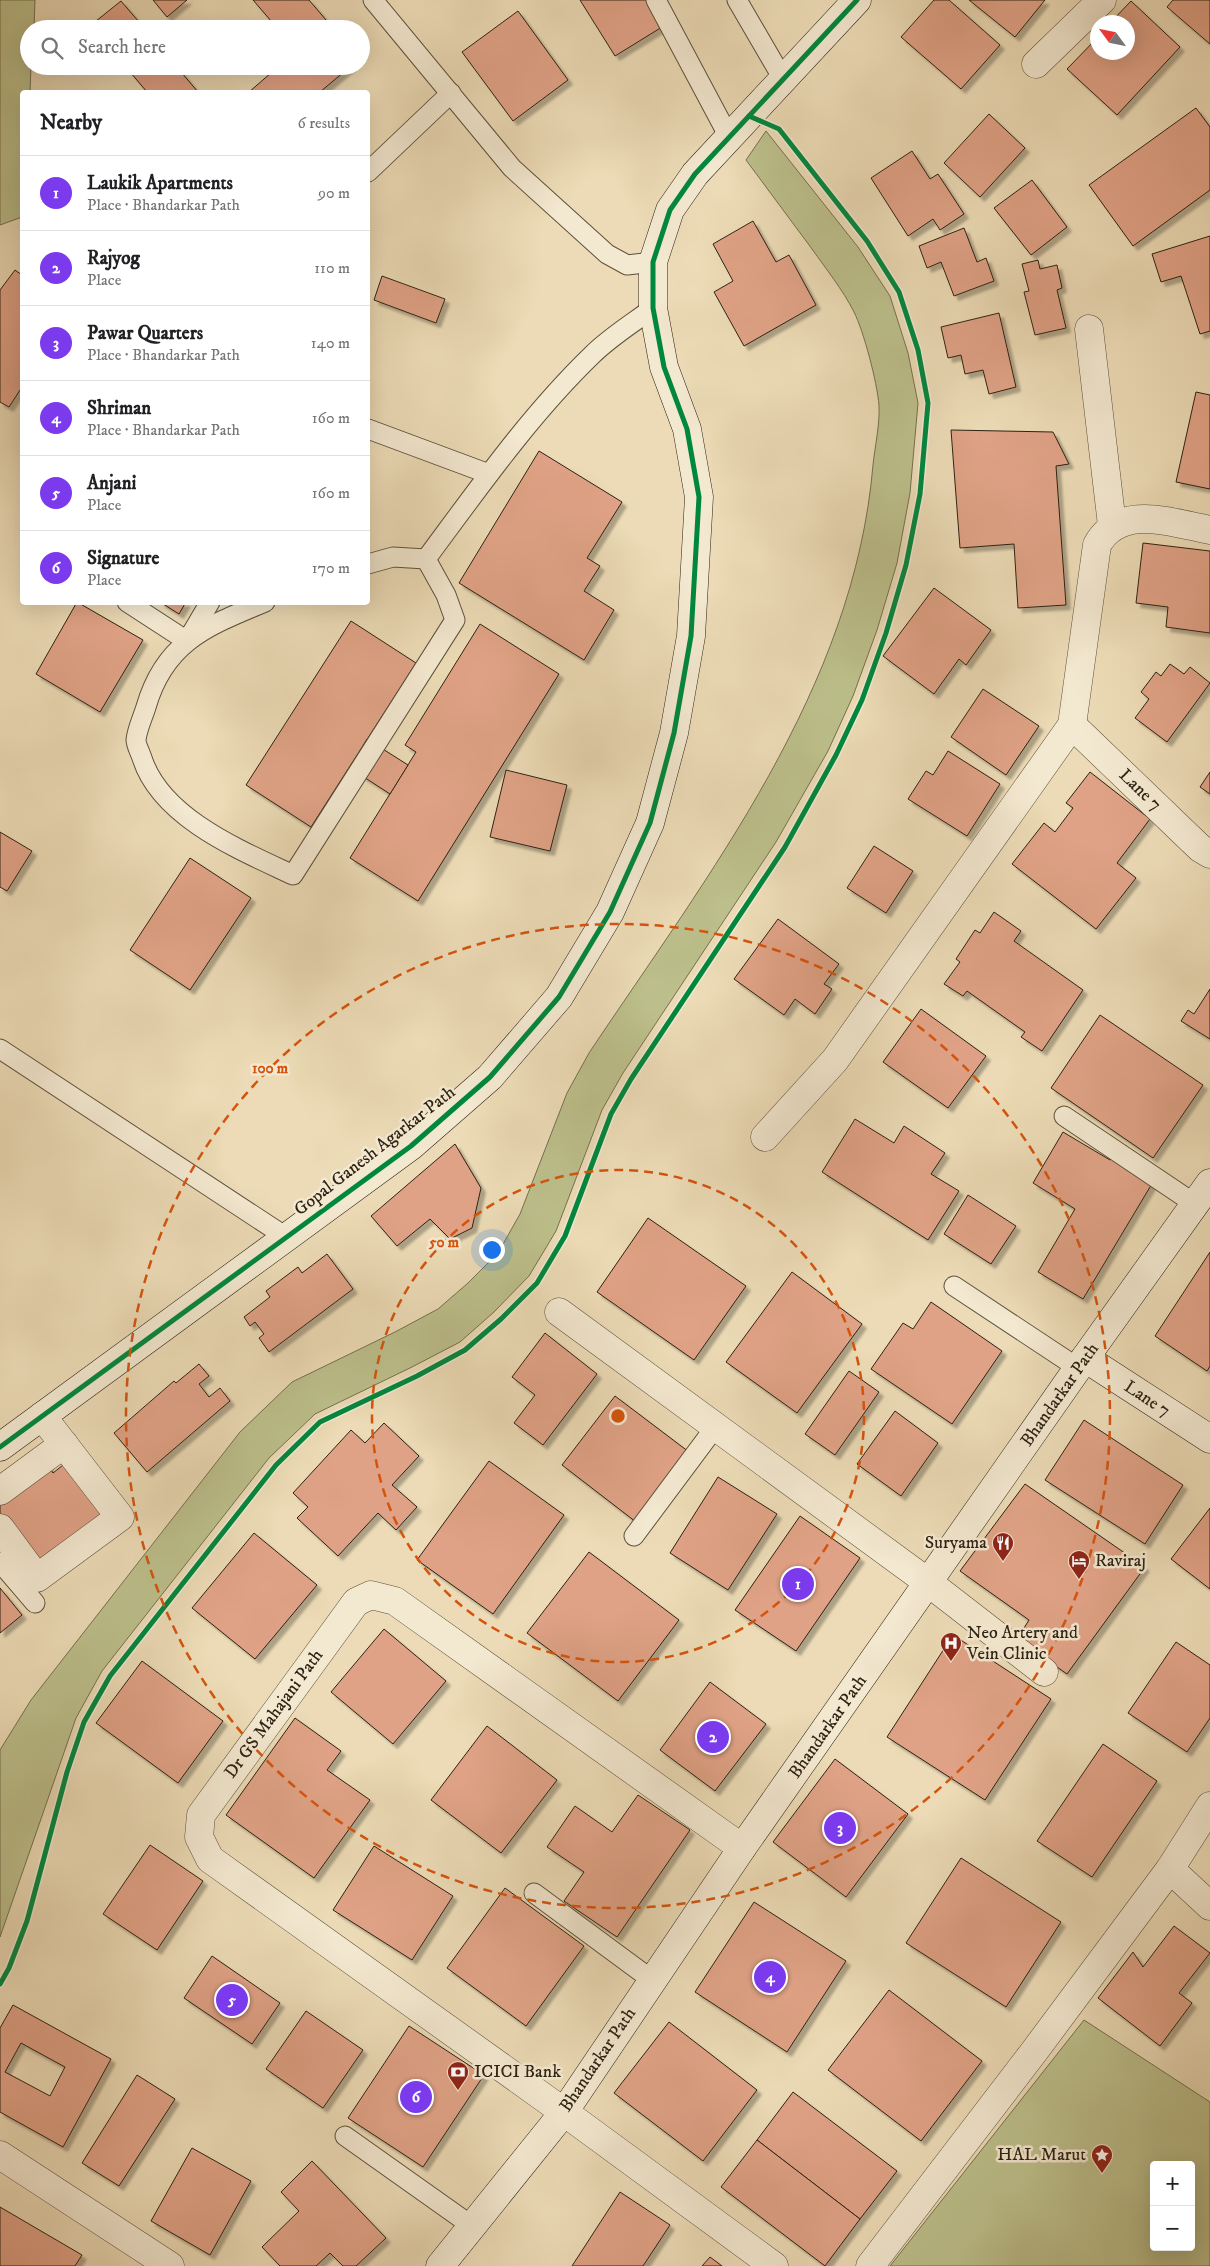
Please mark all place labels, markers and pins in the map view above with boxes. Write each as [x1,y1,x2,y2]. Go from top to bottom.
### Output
centre of rings [609,1407,627,1425]
restaurant icon: Suryama [991,1531,1015,1562]
place label: Suryama [925,1532,987,1554]
hotel icon: Raviraj [1067,1549,1091,1580]
place label: Raviraj [1095,1550,1146,1572]
pin: 1 [782,1565,814,1603]
place label: Neo Artery and Vein Clinic [966,1622,1078,1665]
hospital icon: Neo Artery and Vein Clinic [939,1631,963,1662]
pin: 2 [697,1718,729,1756]
pin: 3 [824,1809,856,1847]
pin: 4 [754,1958,786,1996]
pin: 5 [216,1981,248,2019]
bank icon: ICICI Bank [446,2060,470,2091]
place label: ICICI Bank [474,2061,561,2083]
pin: 6 [400,2078,432,2116]
place icon: HAL Marut [1090,2143,1114,2174]
place label: HAL Marut [997,2144,1086,2166]

